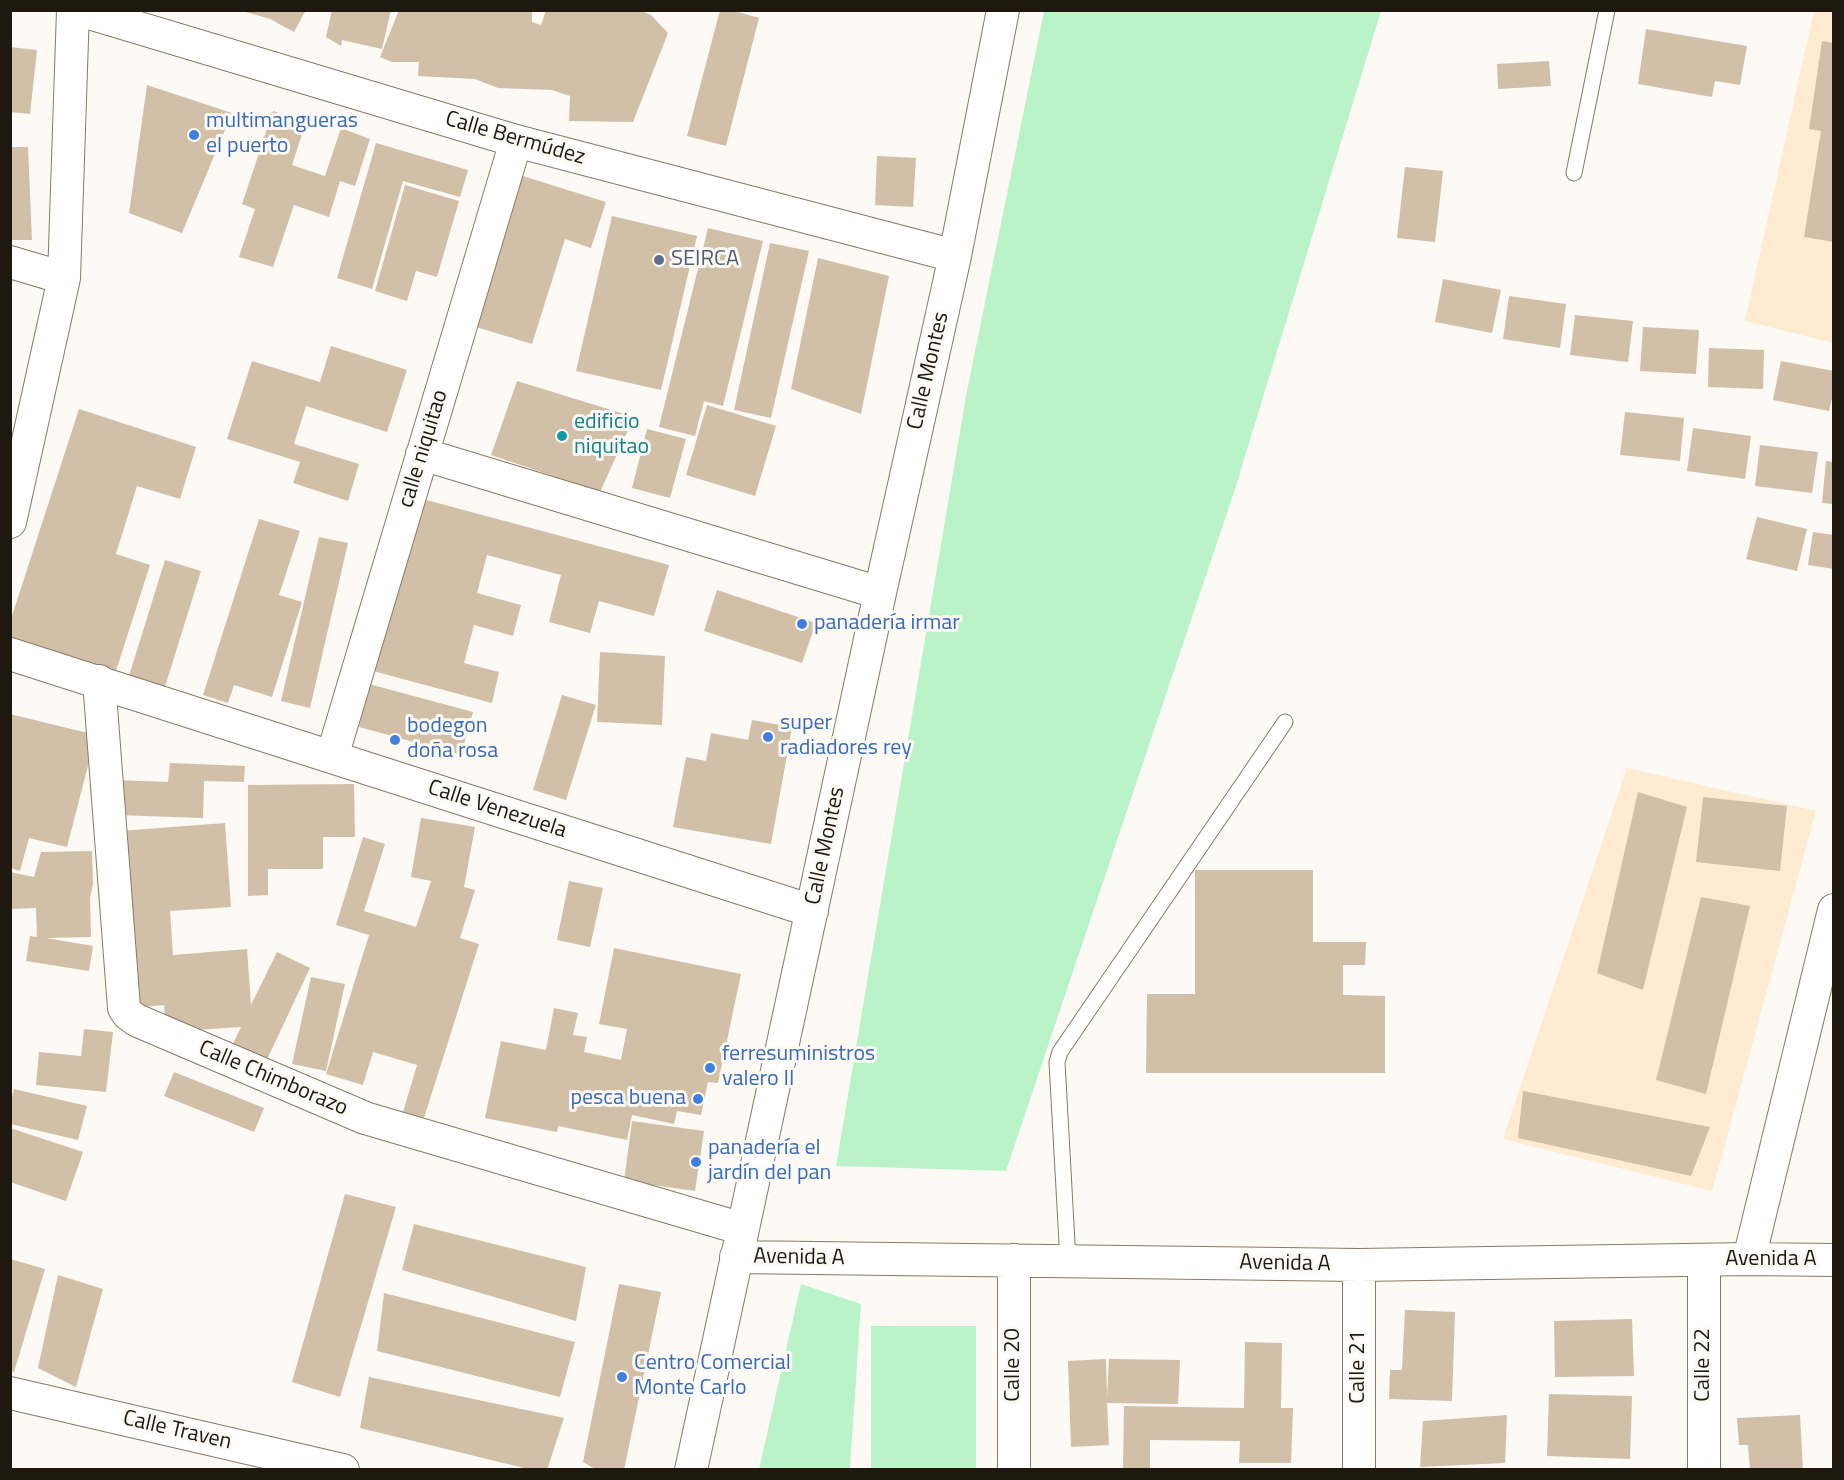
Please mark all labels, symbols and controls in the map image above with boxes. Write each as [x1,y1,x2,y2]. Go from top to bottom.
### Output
street label: Calle Bermúdez [442,106,588,172]
place label: multimangueras el puerto [206,109,358,160]
marker: multimangueras el puerto [187,128,201,142]
place label: SEIRCA [671,247,739,273]
marker: SEIRCA [652,253,666,267]
street label: Calle Montes [903,310,955,432]
street label: calle niquitao [394,387,454,511]
place label: edificio niquitao [574,410,649,462]
marker: edificio niquitao [555,429,569,443]
place label: panadería irmar [814,611,960,637]
marker: panadería irmar [795,617,809,631]
place label: super radiadores rey [780,711,912,762]
place label: bodegon doña rosa [407,714,498,766]
marker: super radiadores rey [761,730,775,744]
marker: bodegon doña rosa [388,733,402,747]
street label: Calle Venezuela [424,775,570,845]
street label: Calle Montes [801,785,851,907]
street label: Calle Chimborazo [194,1036,352,1122]
place label: ferresuministros valero II [722,1042,875,1094]
marker: ferresuministros valero II [703,1061,717,1075]
place label: pesca buena [570,1086,686,1112]
marker: pesca buena [691,1092,705,1106]
place label: panadería el jardín del pan [708,1136,831,1188]
marker: panadería el jardín del pan [689,1155,703,1169]
street label: Avenida A [753,1244,845,1272]
street label: Avenida A [1725,1247,1817,1273]
street label: Avenida A [1239,1250,1331,1278]
street label: Calle 20 [1001,1328,1027,1402]
street label: Calle 22 [1691,1328,1717,1402]
street label: Calle 21 [1346,1330,1372,1404]
place label: Centro Comercial Monte Carlo [634,1351,791,1402]
marker: Centro Comercial Monte Carlo [615,1370,629,1384]
street label: Calle Traven [120,1406,234,1456]

